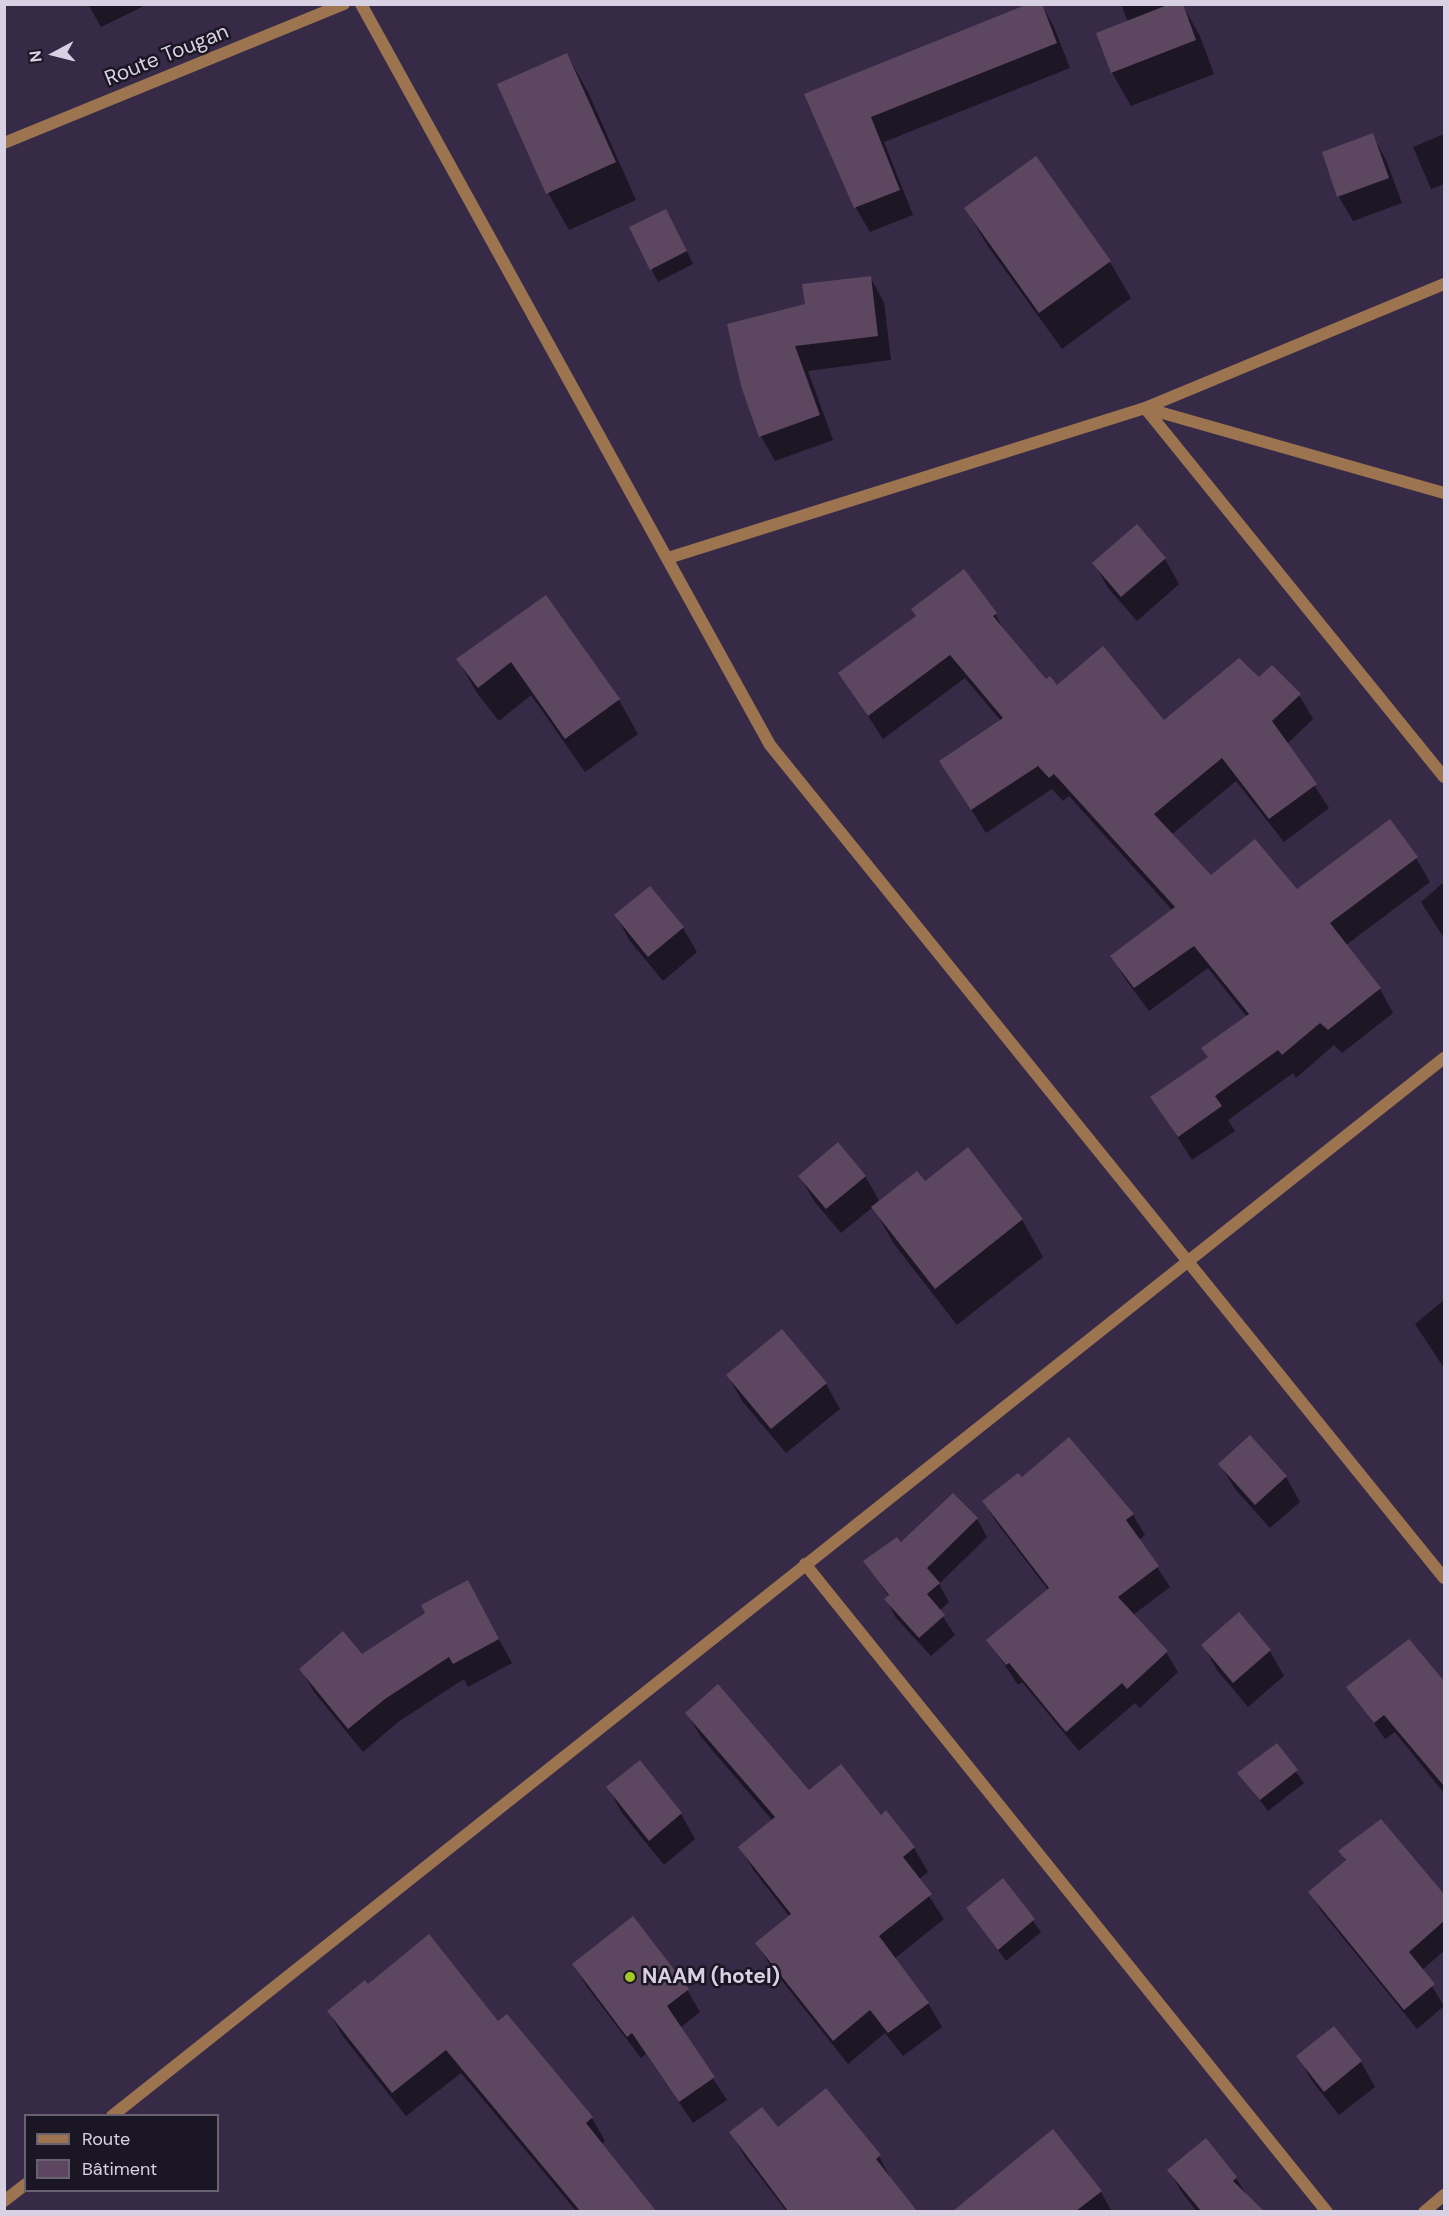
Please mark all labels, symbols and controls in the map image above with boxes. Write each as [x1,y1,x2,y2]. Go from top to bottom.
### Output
street label: Route Tougan [101,20,233,92]
north arrow [24,24,84,84]
text: N [25,49,47,63]
place label: NAAM (hotel) [642,1964,780,1990]
marker: NAAM (hotel) [623,1970,637,1984]
legend [24,2114,219,2192]
text: Route [82,2127,130,2151]
text: Bâtiment [82,2157,157,2181]

